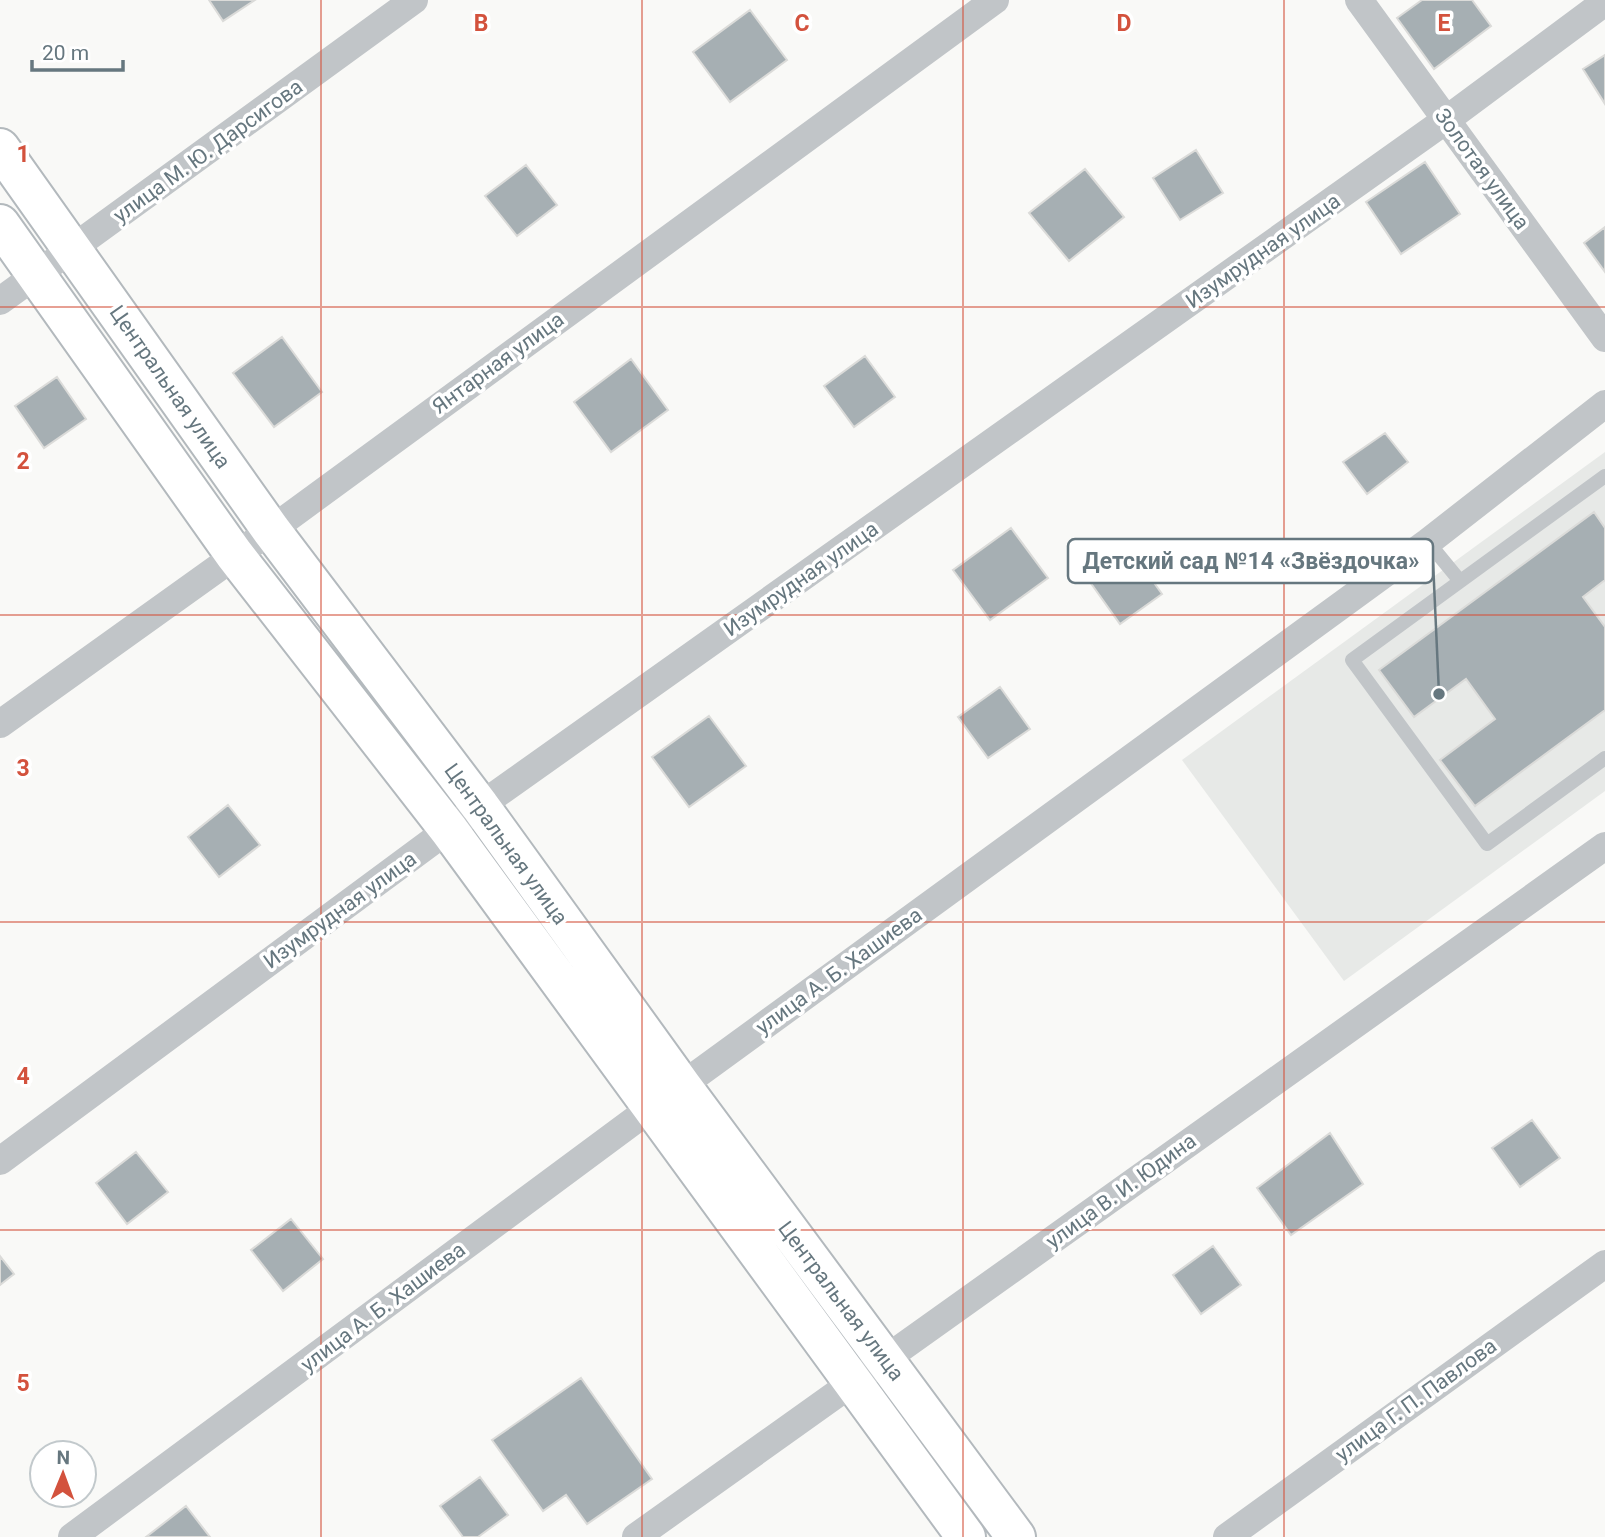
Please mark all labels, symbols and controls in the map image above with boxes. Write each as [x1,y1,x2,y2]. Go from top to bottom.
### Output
text: B [474,10,488,37]
text: C [794,10,810,37]
text: D [1117,10,1131,37]
text: E [1438,10,1451,37]
scale bar [32,28,122,72]
text: 20 m [42,41,89,65]
street label: улица М. Ю. Дарсигова [109,74,307,228]
street label: Золотая улица [1430,104,1534,234]
text: 1 [16,141,30,168]
street label: Изумрудная улица [1181,189,1345,313]
street label: Центральная улица [105,301,235,473]
street label: Янтарная улица [428,307,568,419]
text: 2 [16,448,30,475]
street label: Изумрудная улица [719,517,883,641]
callout: Детский сад №14 «Звёздочка» [1068,539,1433,583]
text: Детский сад №14 «Звёздочка» [1083,548,1419,575]
text: 3 [16,755,30,782]
street label: Центральная улица [439,759,573,929]
street label: Изумрудная улица [259,847,421,973]
street label: улица А. Б. Хашиева [751,903,927,1039]
text: 4 [16,1063,30,1090]
street label: улица В. И. Юдина [1041,1129,1201,1253]
street label: Центральная улица [773,1217,909,1385]
street label: улица А. Б. Хашиева [296,1237,470,1377]
street label: улица Г. П. Павлова [1331,1334,1501,1466]
text: 5 [16,1370,30,1397]
north arrow [28,1439,98,1509]
text: N [56,1446,70,1469]

